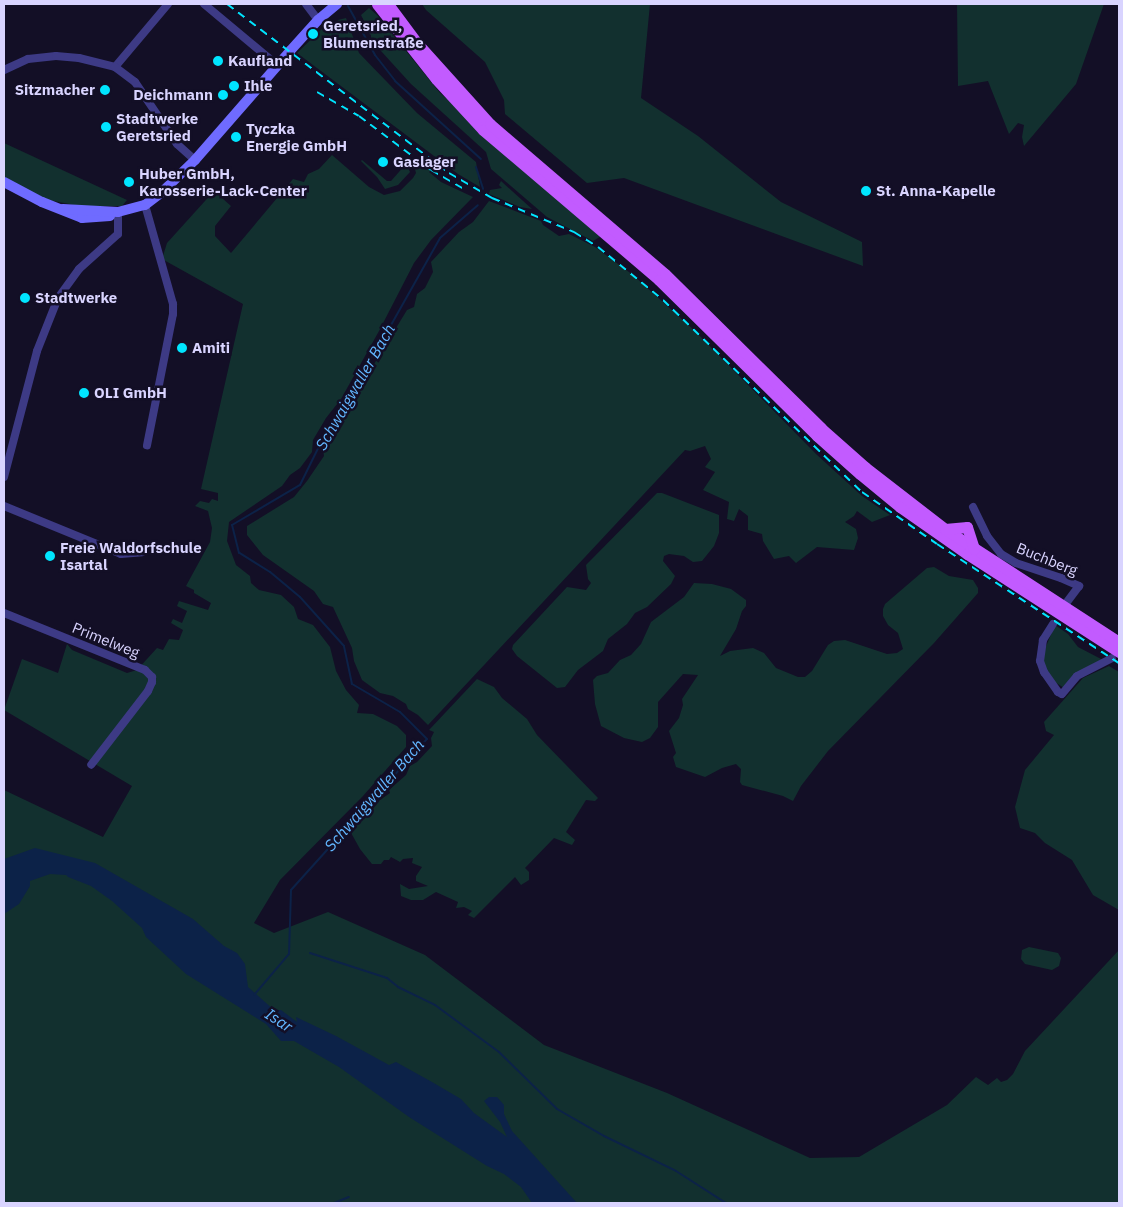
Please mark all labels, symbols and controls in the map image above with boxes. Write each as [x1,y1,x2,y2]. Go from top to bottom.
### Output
place label: Geretsried, Blumenstraße [323,16,424,51]
marker: Geretsried, Blumenstraße [307,28,319,40]
place label: Kaufland [228,52,292,70]
marker: Kaufland [212,55,224,67]
place label: Ihle [244,77,272,95]
marker: Ihle [228,80,240,92]
place label: Sitzmacher [15,81,95,99]
marker: Sitzmacher [99,84,111,96]
place label: Deichmann [133,86,213,104]
marker: Deichmann [217,89,229,101]
place label: Stadtwerke Geretsried [116,109,198,144]
place label: Tyczka Energie GmbH [246,119,347,154]
marker: Stadtwerke Geretsried [100,121,112,133]
marker: Tyczka Energie GmbH [230,131,242,143]
place label: Gaslager [393,153,456,171]
marker: Gaslager [377,156,389,168]
place label: Huber GmbH, Karosserie-Lack-Center [139,164,307,199]
marker: Huber GmbH, Karosserie-Lack-Center [123,176,135,188]
place label: St. Anna-Kapelle [876,182,996,200]
marker: St. Anna-Kapelle [860,185,872,197]
place label: Stadtwerke [35,289,117,307]
marker: Stadtwerke [19,292,31,304]
water label: Schwaigwaller Bach [311,321,399,453]
place label: Amiti [192,339,230,357]
marker: Amiti [176,342,188,354]
place label: OLI GmbH [94,384,167,402]
marker: OLI GmbH [78,387,90,399]
place label: Freie Waldorfschule Isartal [60,538,202,573]
street label: Buchberg [1014,539,1080,579]
marker: Freie Waldorfschule Isartal [44,550,56,562]
street label: Primelweg [70,618,142,662]
water label: Schwaigwaller Bach [320,735,428,855]
water label: Isar [262,1004,296,1036]

